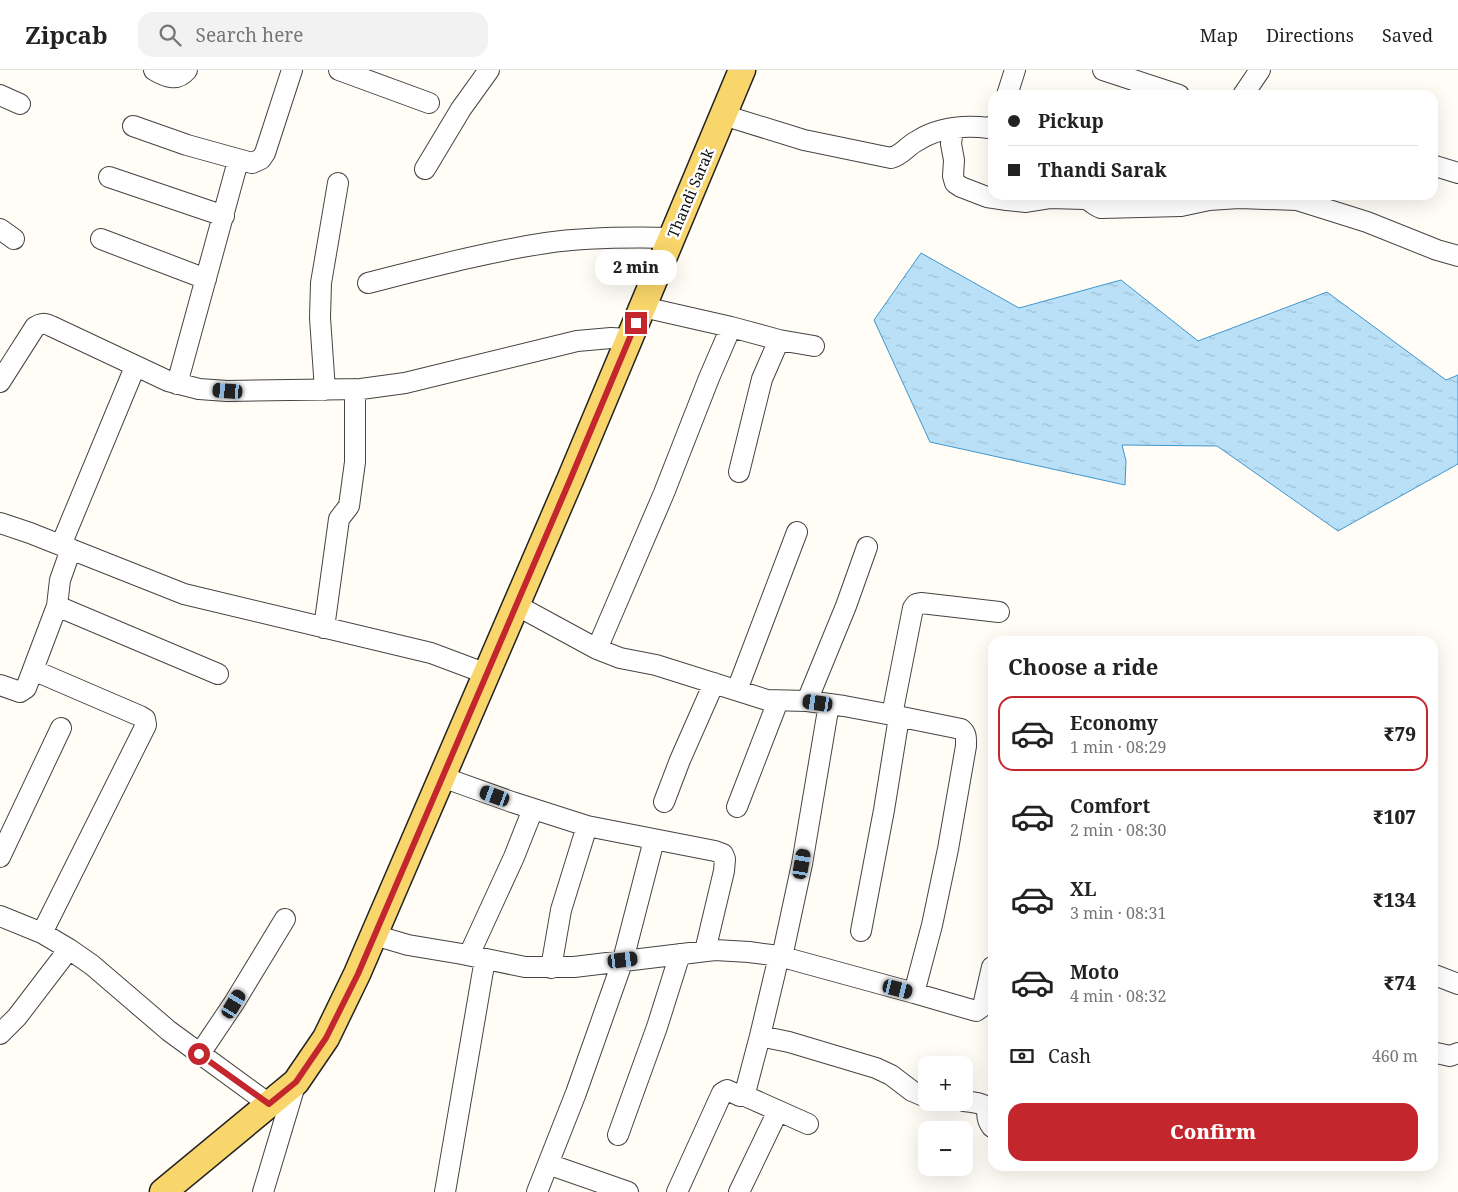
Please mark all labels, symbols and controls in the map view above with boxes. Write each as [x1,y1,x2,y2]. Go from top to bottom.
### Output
search box [138,12,488,57]
text: Zipcab [25,18,108,51]
icon: search [156,21,184,49]
text: Search here [196,22,303,48]
text: Map [1200,23,1238,47]
text: Directions [1266,23,1354,47]
text: Saved [1382,23,1433,47]
text: Pickup [1038,108,1104,134]
street label: Thandi Sarak [662,145,718,241]
text: Thandi Sarak [1038,157,1167,183]
callout: 2 min [595,250,677,286]
text: 2 min [613,256,659,278]
route end [625,312,647,334]
car [212,382,243,400]
text: Choose a ride [1008,651,1158,681]
car [802,693,833,713]
text: Economy [1070,710,1158,736]
icon: car [1010,711,1055,756]
text: ₹79 [1384,721,1416,747]
text: 1 min · 08:29 [1070,736,1166,758]
car [478,784,511,808]
text: Comfort [1070,793,1150,819]
icon: car [1010,794,1055,839]
text: ₹107 [1373,804,1416,830]
text: 2 min · 08:30 [1070,819,1166,841]
car [792,848,811,880]
text: XL [1070,876,1096,902]
icon: car [1010,877,1055,922]
text: ₹134 [1373,887,1416,913]
text: 3 min · 08:31 [1070,902,1166,924]
car [607,951,638,969]
text: Moto [1070,959,1119,985]
icon: car [1010,960,1055,1005]
text: ₹74 [1384,970,1416,996]
car [881,978,914,1000]
text: 4 min · 08:32 [1070,985,1166,1007]
car [219,987,248,1021]
icon: cash [1008,1042,1036,1070]
route start [188,1043,210,1065]
text: Cash [1048,1043,1091,1069]
text: 460 m [1372,1045,1418,1067]
map controls [918,1056,973,1176]
button: + [918,1056,973,1111]
button: Confirm [1008,1103,1418,1161]
button: − [918,1121,973,1176]

